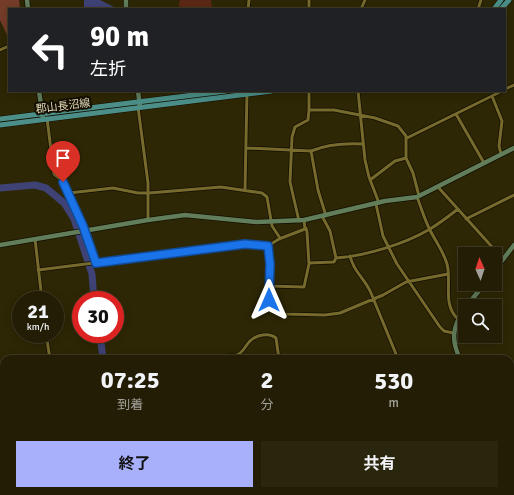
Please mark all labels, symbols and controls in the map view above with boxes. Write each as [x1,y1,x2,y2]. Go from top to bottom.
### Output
text: 90 m [90,20,149,54]
icon: left [24,24,76,76]
text: 左折 [90,58,126,80]
street label: 郡山長沼線 [35,96,91,116]
pin [46,141,80,182]
icon: arrive [52,147,74,169]
north arrow [458,247,502,291]
map controls [458,247,502,343]
position arrow [248,279,290,321]
speed limit sign: 30 [72,291,124,343]
text: 21 [27,299,49,324]
button: search [458,299,502,343]
text: km/h [27,321,49,333]
text: 07:25 [101,365,160,395]
text: 2 [261,365,273,395]
text: 530 [374,366,413,396]
text: m [389,395,399,411]
text: 到着 [117,397,143,413]
text: 分 [260,397,274,413]
button: 終了 [16,441,253,487]
button: 共有 [261,441,498,487]

